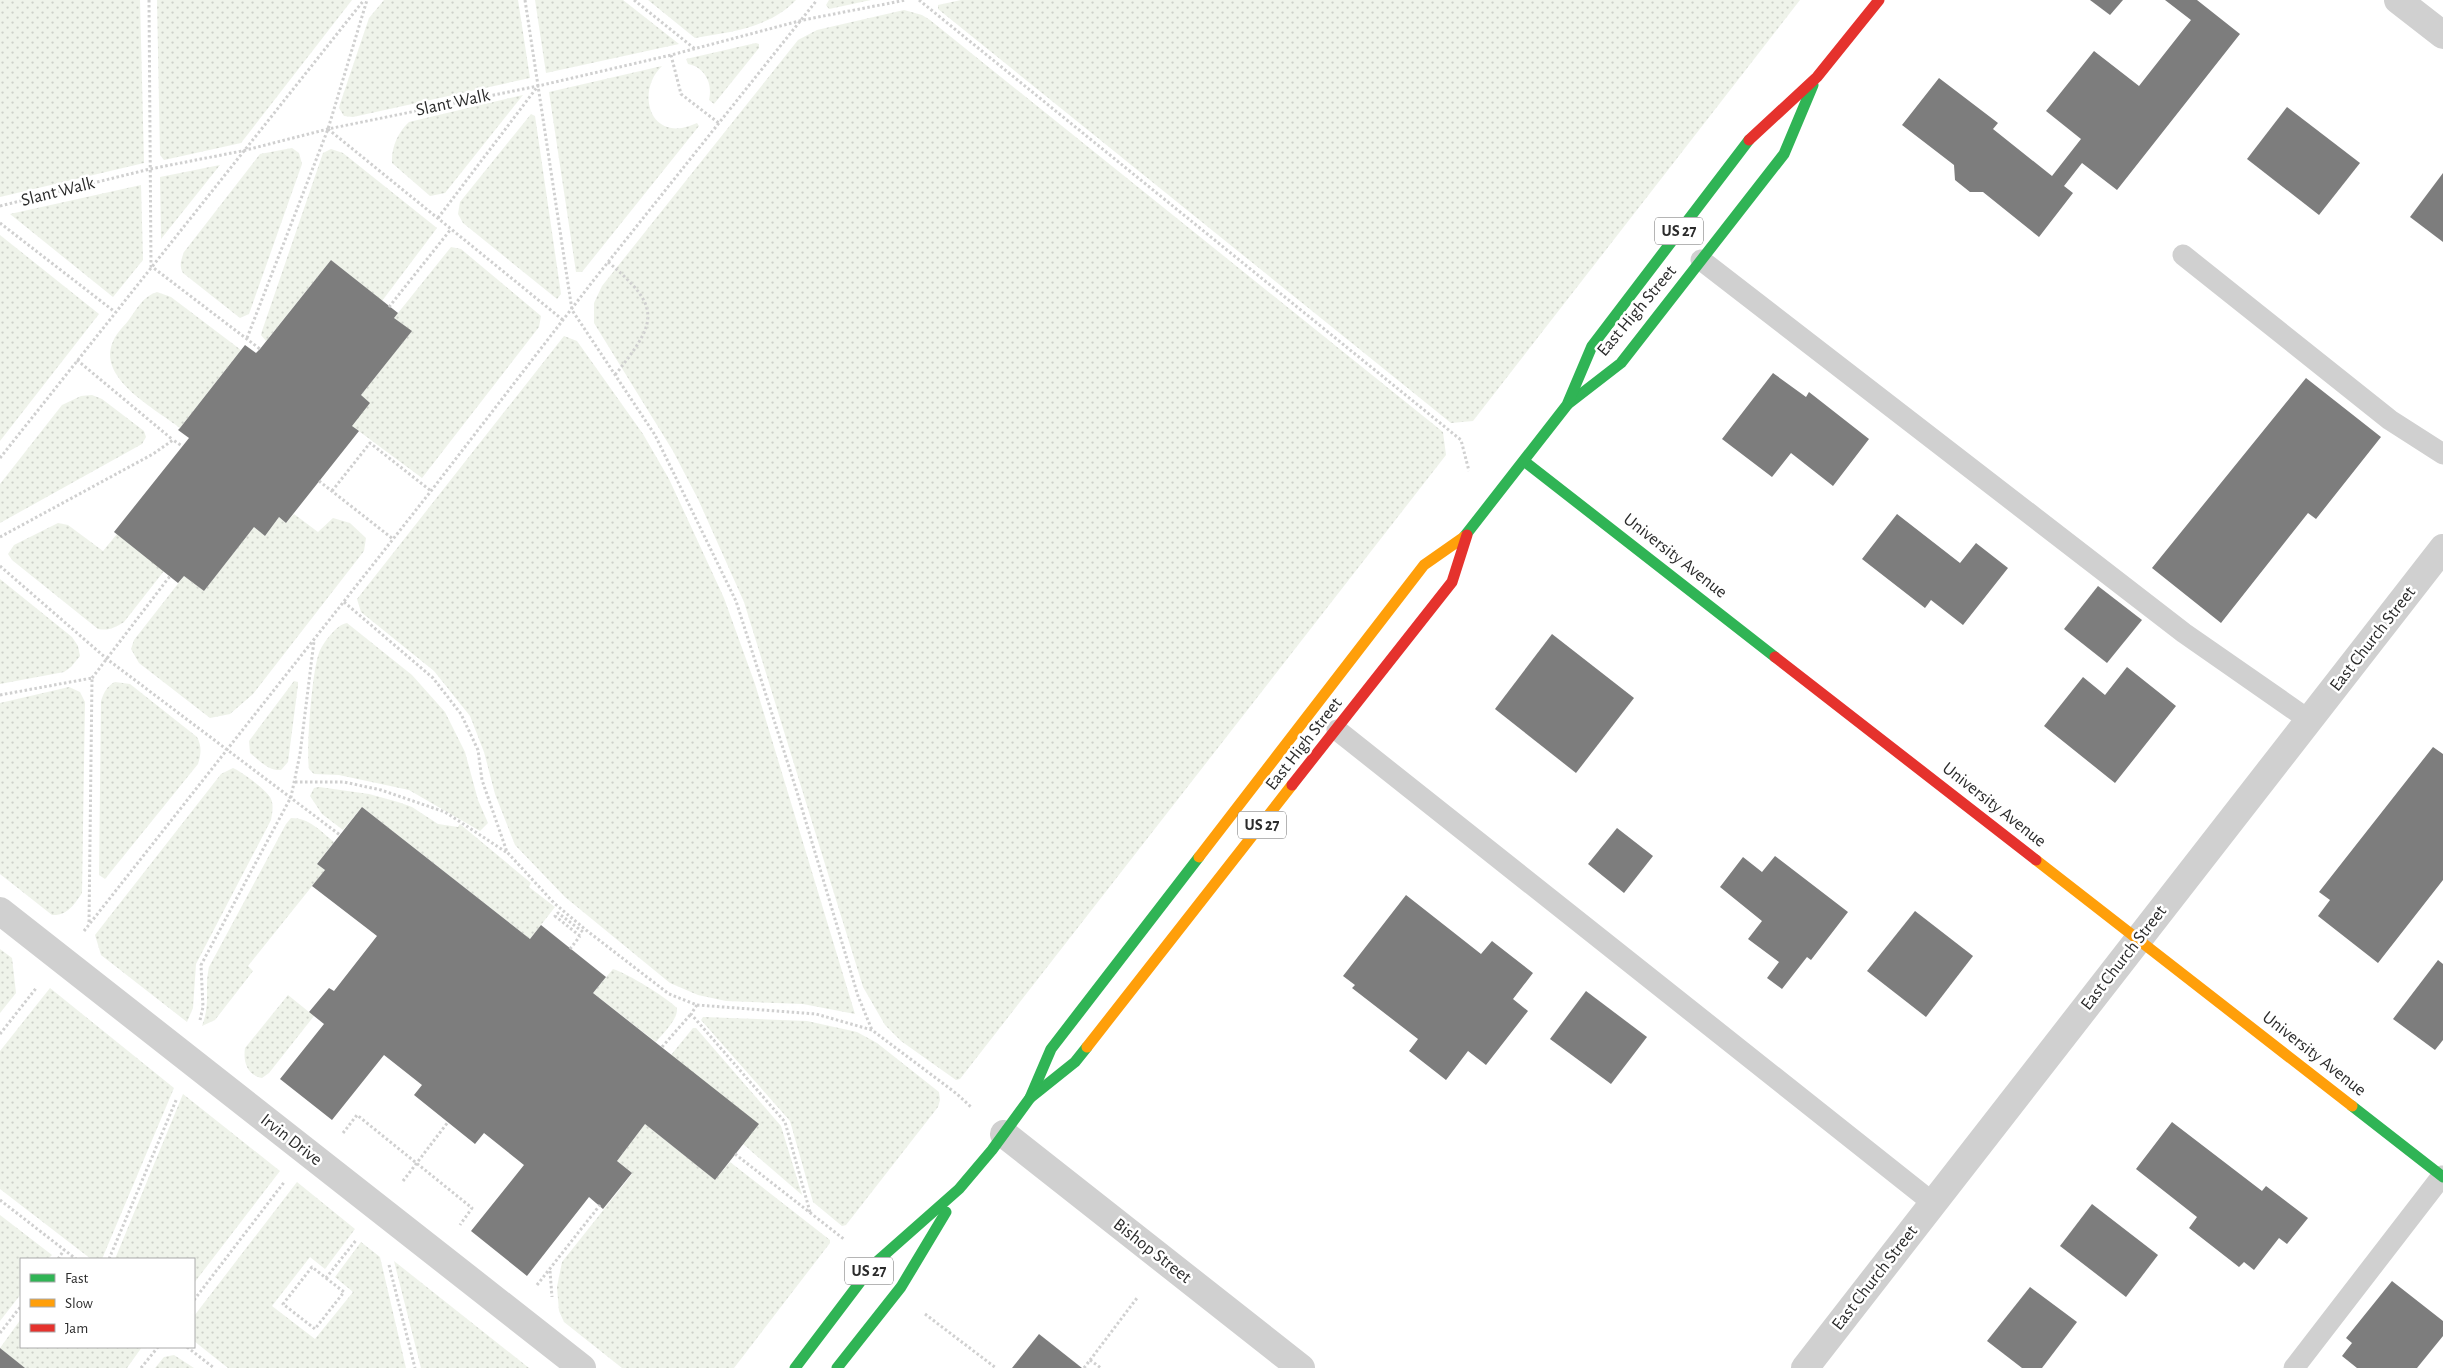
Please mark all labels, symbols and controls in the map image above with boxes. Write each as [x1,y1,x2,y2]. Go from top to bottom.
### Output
street label: Slant Walk [414,86,492,120]
street label: Slant Walk [19,174,97,210]
road number: US 27 [1655,218,1703,245]
street label: East High Street [1594,262,1680,360]
street label: University Avenue [1620,510,1730,602]
street label: East Church Street [2327,583,2419,695]
street label: East High Street [1262,694,1346,794]
street label: University Avenue [1939,759,2049,851]
road number: US 27 [1238,812,1286,838]
street label: East Church Street [2078,902,2170,1014]
street label: University Avenue [2259,1008,2369,1100]
street label: Irvin Drive [257,1111,325,1169]
street label: Bishop Street [1110,1215,1195,1287]
street label: East Church Street [1829,1222,1921,1334]
legend [20,1258,195,1348]
road number: US 27 [845,1258,893,1284]
text: Fast [65,1271,89,1286]
text: Slow [65,1296,93,1311]
text: Jam [65,1321,88,1336]

